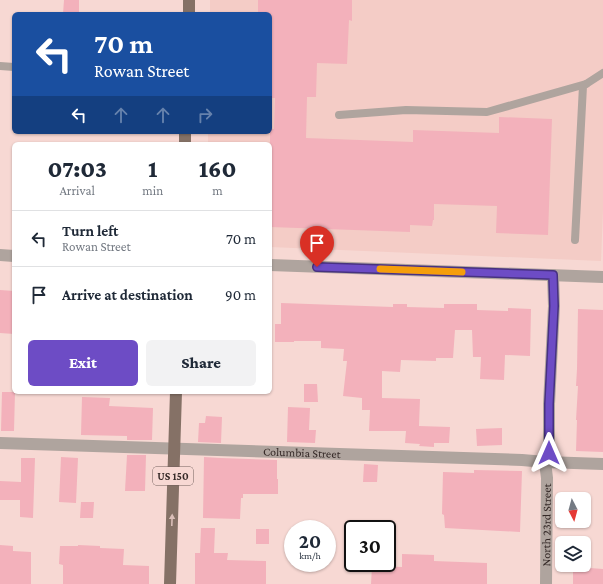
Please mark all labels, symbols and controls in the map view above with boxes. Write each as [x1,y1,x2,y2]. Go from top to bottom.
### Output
icon: left [28,28,80,80]
text: 70 m [94,28,153,59]
text: Rowan Street [94,61,189,81]
icon: left [68,104,90,126]
icon: ahead [110,104,132,126]
icon: ahead [152,104,174,126]
icon: right [194,104,216,126]
text: 07:03 [47,155,107,182]
text: 1 [148,155,157,182]
text: 160 [199,155,236,182]
text: Arrival [59,183,95,198]
text: min [142,183,163,198]
text: m [212,183,223,198]
text: Turn left [62,223,118,239]
pin [300,226,334,267]
icon: left [28,228,50,250]
text: 70 m [226,231,256,247]
icon: arrive [306,232,328,254]
text: Rowan Street [62,239,131,254]
icon: arrive [28,284,50,306]
text: Arrive at destination [62,287,193,303]
text: 90 m [225,287,256,303]
button: Exit [28,340,138,386]
button: Share [146,340,256,386]
position arrow [528,432,570,474]
street label: Columbia Street [263,445,342,461]
road number: US 150 [153,467,193,485]
street label: North 23rd Street [539,482,554,567]
north arrow [555,492,591,528]
map controls [555,492,591,572]
one-way arrow [169,513,175,526]
speed limit sign: 30 [344,520,396,572]
text: 20 [299,530,321,552]
button: layers [555,536,591,572]
text: km/h [299,550,321,561]

